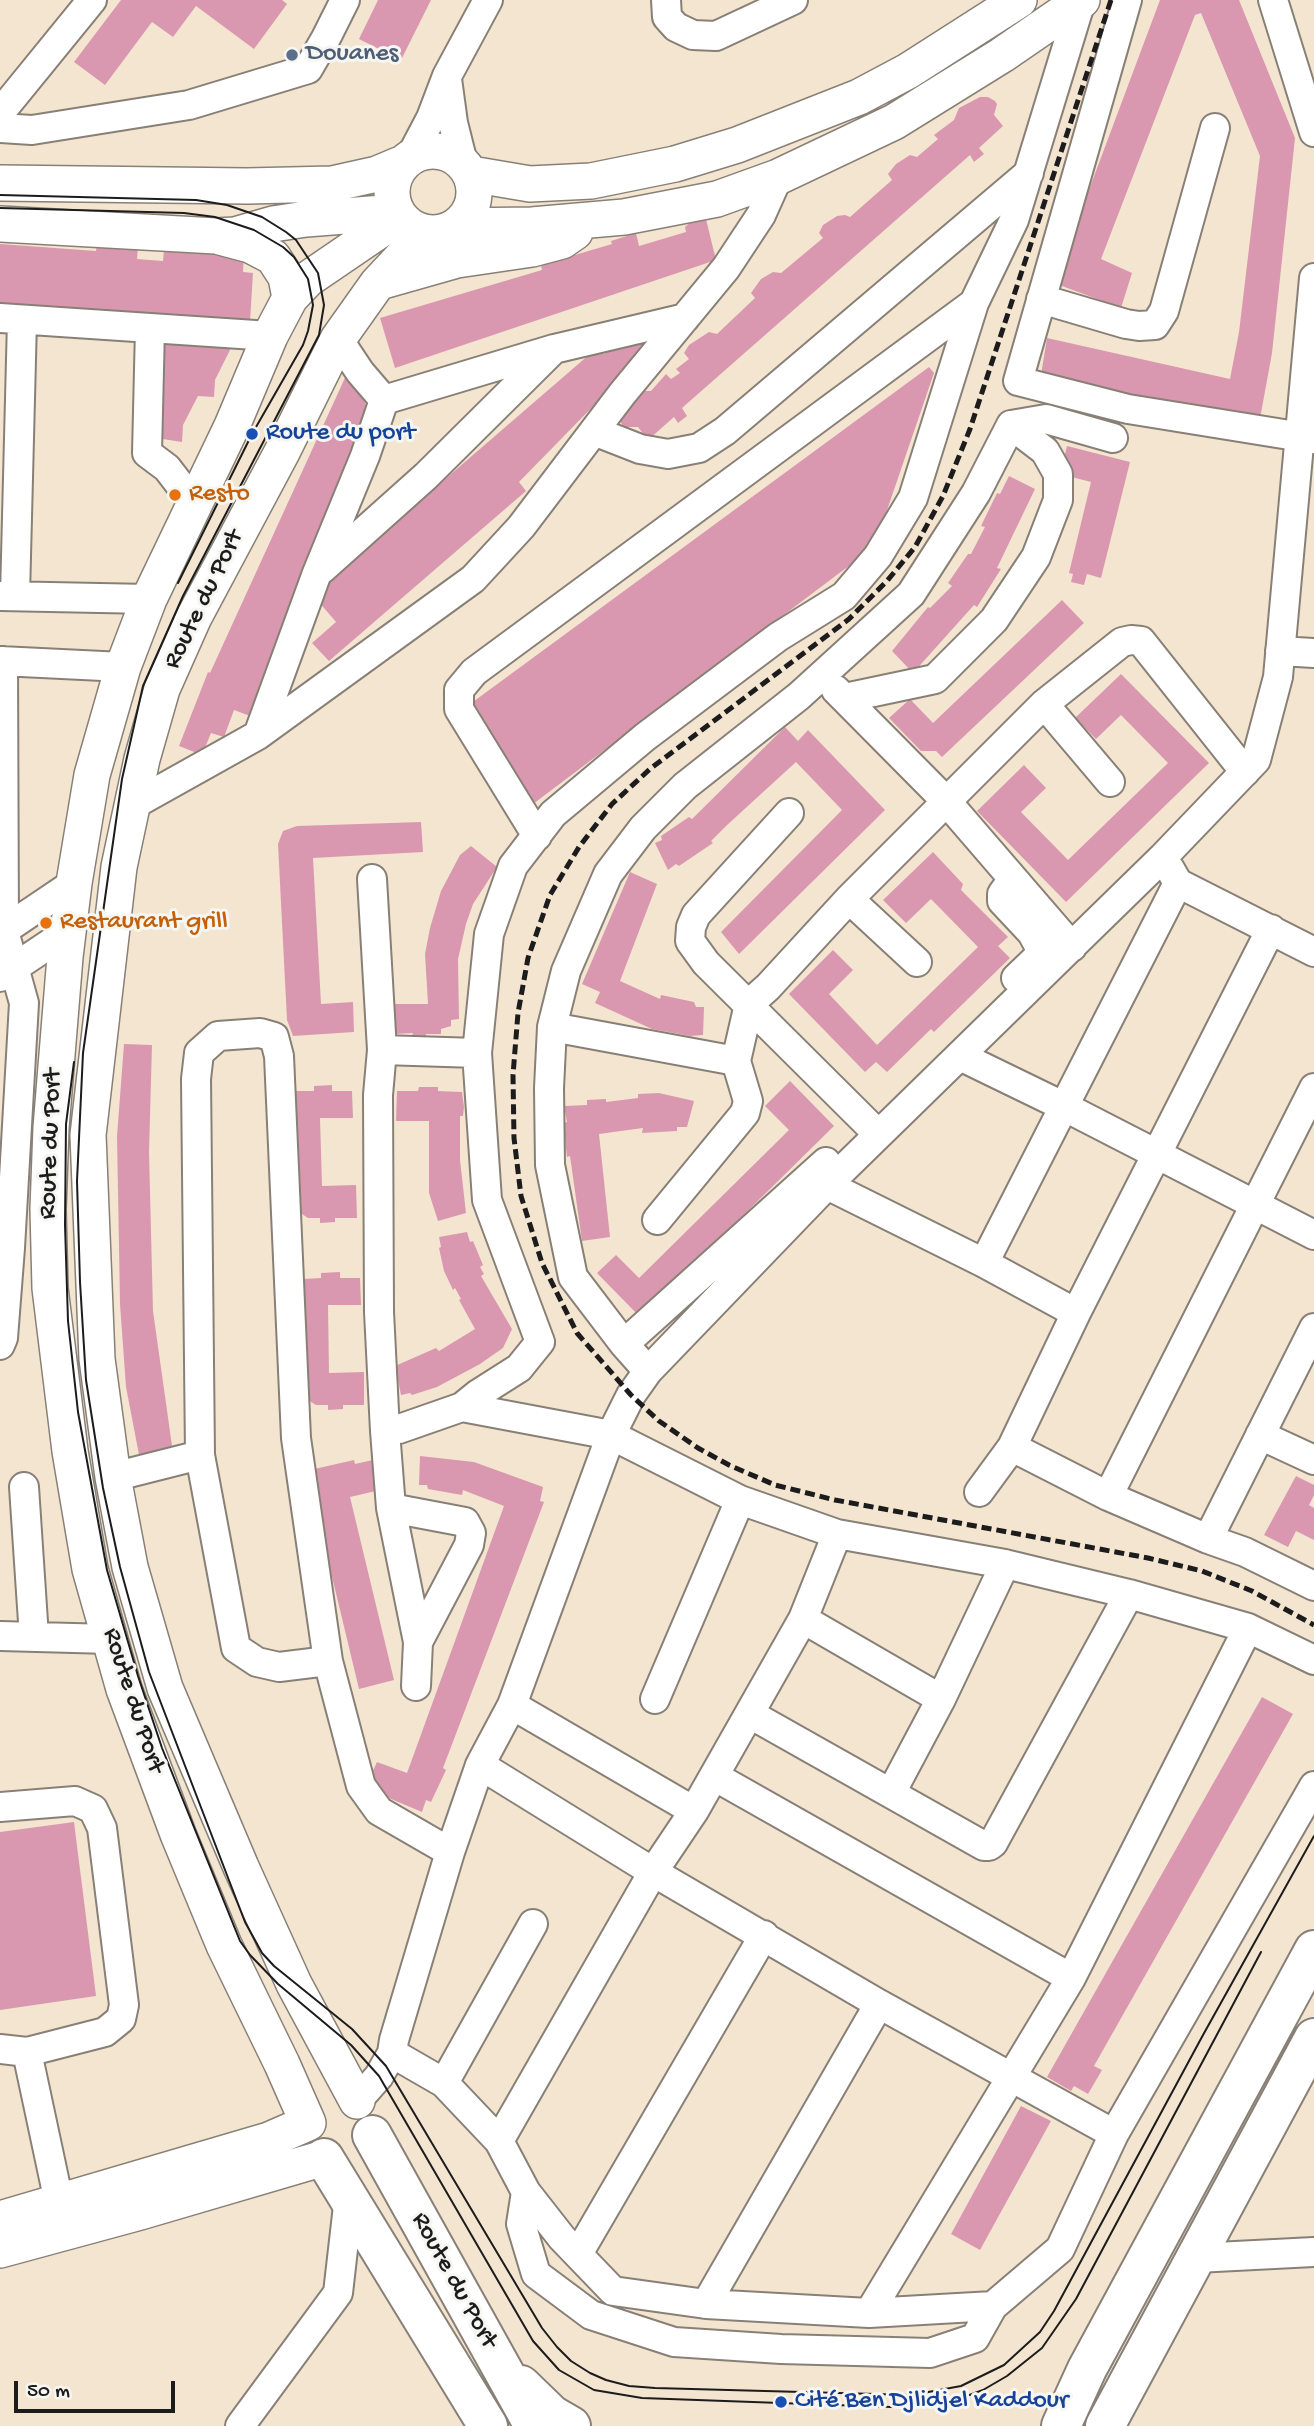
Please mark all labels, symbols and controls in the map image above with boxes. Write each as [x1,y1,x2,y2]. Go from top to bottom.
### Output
place label: Douanes [306,39,398,71]
marker: Douanes [284,47,300,63]
place label: Route du port [266,418,415,450]
marker: Route du port [244,426,260,442]
place label: Resto [189,479,250,511]
marker: Resto [167,487,183,503]
street label: Route du Port [158,525,252,675]
place label: Restaurant grill [60,907,228,939]
marker: Restaurant grill [38,915,54,931]
street label: Route du Port [34,1068,70,1220]
street label: Route du Port [94,1624,170,1778]
street label: Route du Port [403,2208,503,2354]
scale bar [18,2366,178,2410]
text: 50 m [27,2380,70,2405]
place label: Cité Ben Djlidjel Kaddour [795,2386,1068,2418]
marker: Cité Ben Djlidjel Kaddour [773,2394,789,2410]

